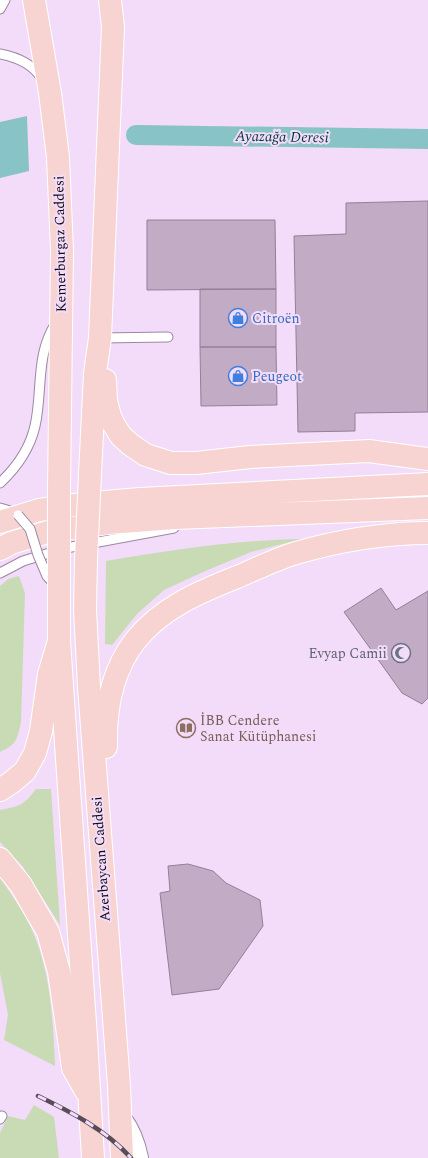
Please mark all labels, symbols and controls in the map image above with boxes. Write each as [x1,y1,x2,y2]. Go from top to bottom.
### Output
water label: Ayazağa Deresi [234,125,329,149]
street label: Kemerburgaz Caddesi [48,176,72,312]
shop icon: Citroën [227,307,249,329]
place label: Citroën [252,308,300,329]
shop icon: Peugeot [227,365,249,387]
place label: Peugeot [252,366,302,387]
mosque icon: Evyap Camii [390,642,412,664]
place label: Evyap Camii [308,643,387,664]
place label: İBB Cendere Sanat Kütüphanesi [200,710,316,747]
library icon: İBB Cendere Sanat Kütüphanesi [175,717,197,739]
street label: Azerbaycan Caddesi [86,796,116,922]

